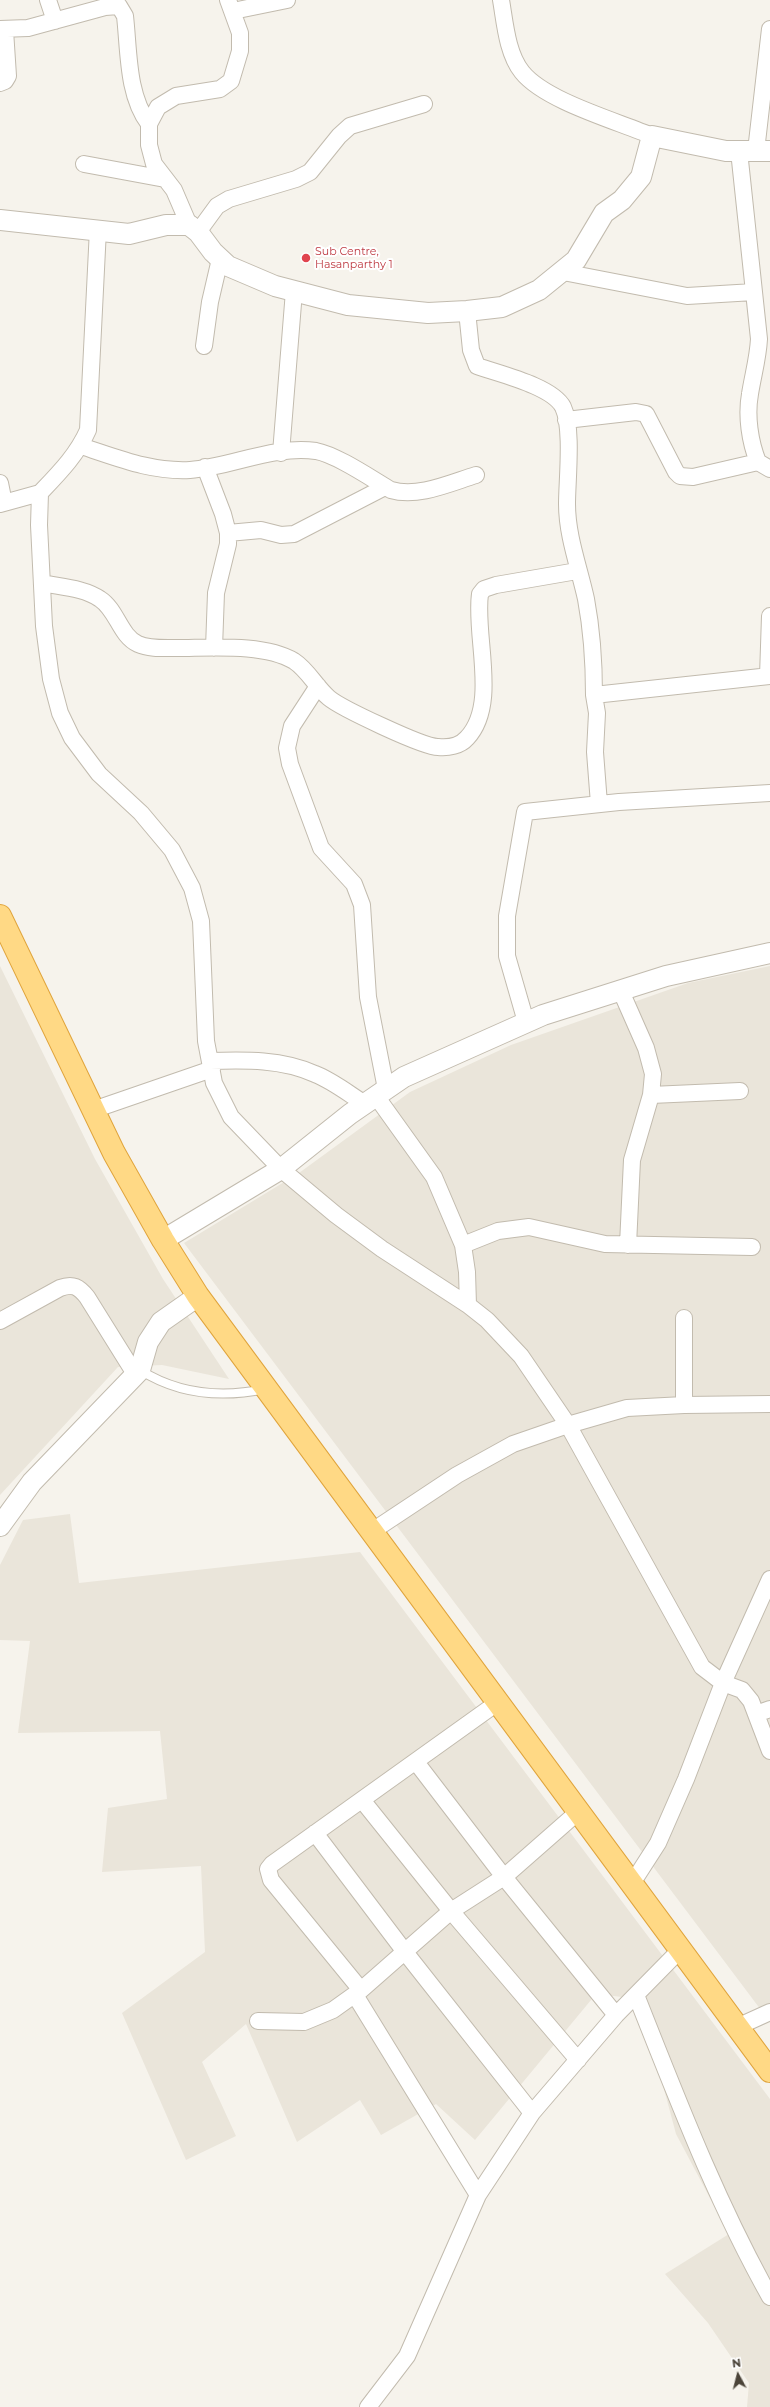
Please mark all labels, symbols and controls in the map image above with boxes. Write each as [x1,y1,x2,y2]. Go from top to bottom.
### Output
place label: Sub Centre, Hasanparthy 1 [315,245,393,271]
marker: Sub Centre, Hasanparthy 1 [300,252,312,264]
north arrow [718,2355,758,2395]
text: N [731,2356,742,2371]

